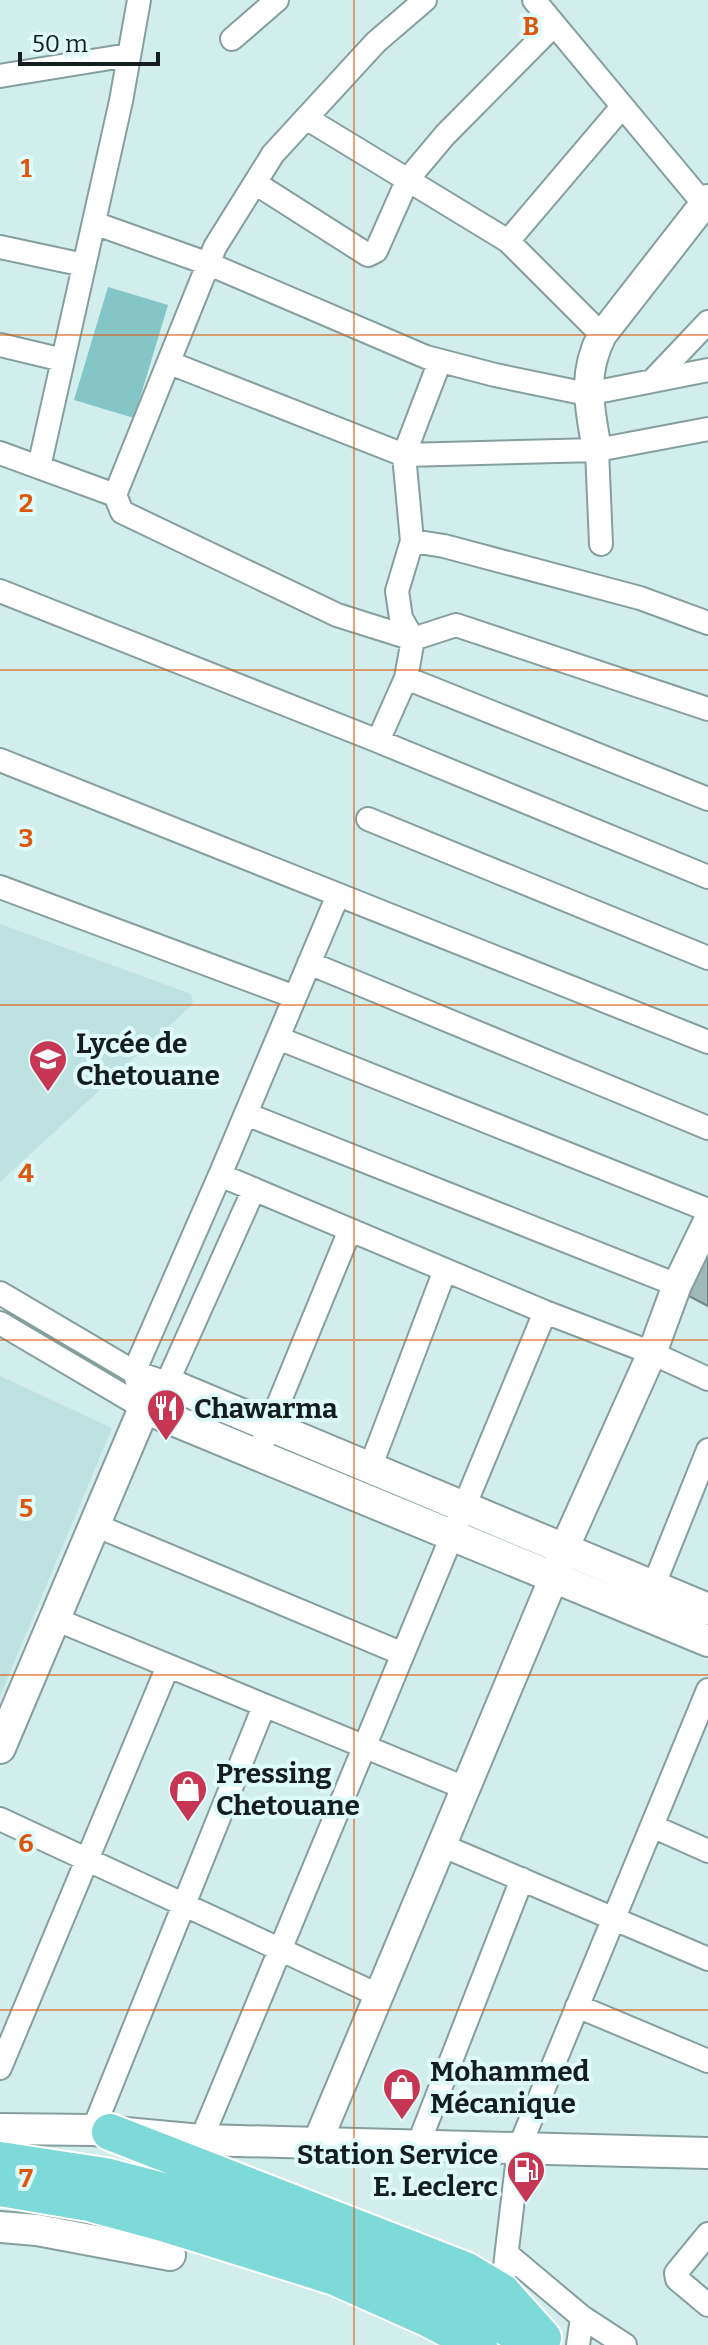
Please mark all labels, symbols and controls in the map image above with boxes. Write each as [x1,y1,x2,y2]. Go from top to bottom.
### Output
text: B [523,11,539,42]
scale bar [20,16,158,66]
text: 50 m [32,30,88,58]
text: 1 [20,153,32,184]
text: 2 [19,488,33,519]
text: 3 [19,823,33,854]
place label: Lycée de Chetouane [76,1027,220,1092]
school or university icon: Lycée de Chetouane [27,1038,69,1093]
text: 4 [18,1158,34,1189]
restaurant icon: Chawarma [145,1387,187,1442]
place label: Chawarma [194,1392,338,1425]
text: 5 [19,1493,33,1524]
place label: Pressing Chetouane [216,1757,360,1822]
shop icon: Pressing Chetouane [167,1768,209,1823]
text: 6 [18,1828,34,1859]
place label: Mohammed Mécanique [430,2055,590,2120]
shop icon: Mohammed Mécanique [381,2066,423,2121]
place label: Station Service E. Leclerc [297,2138,498,2203]
fuel station icon: Station Service E. Leclerc [505,2149,547,2204]
text: 7 [19,2163,33,2194]

